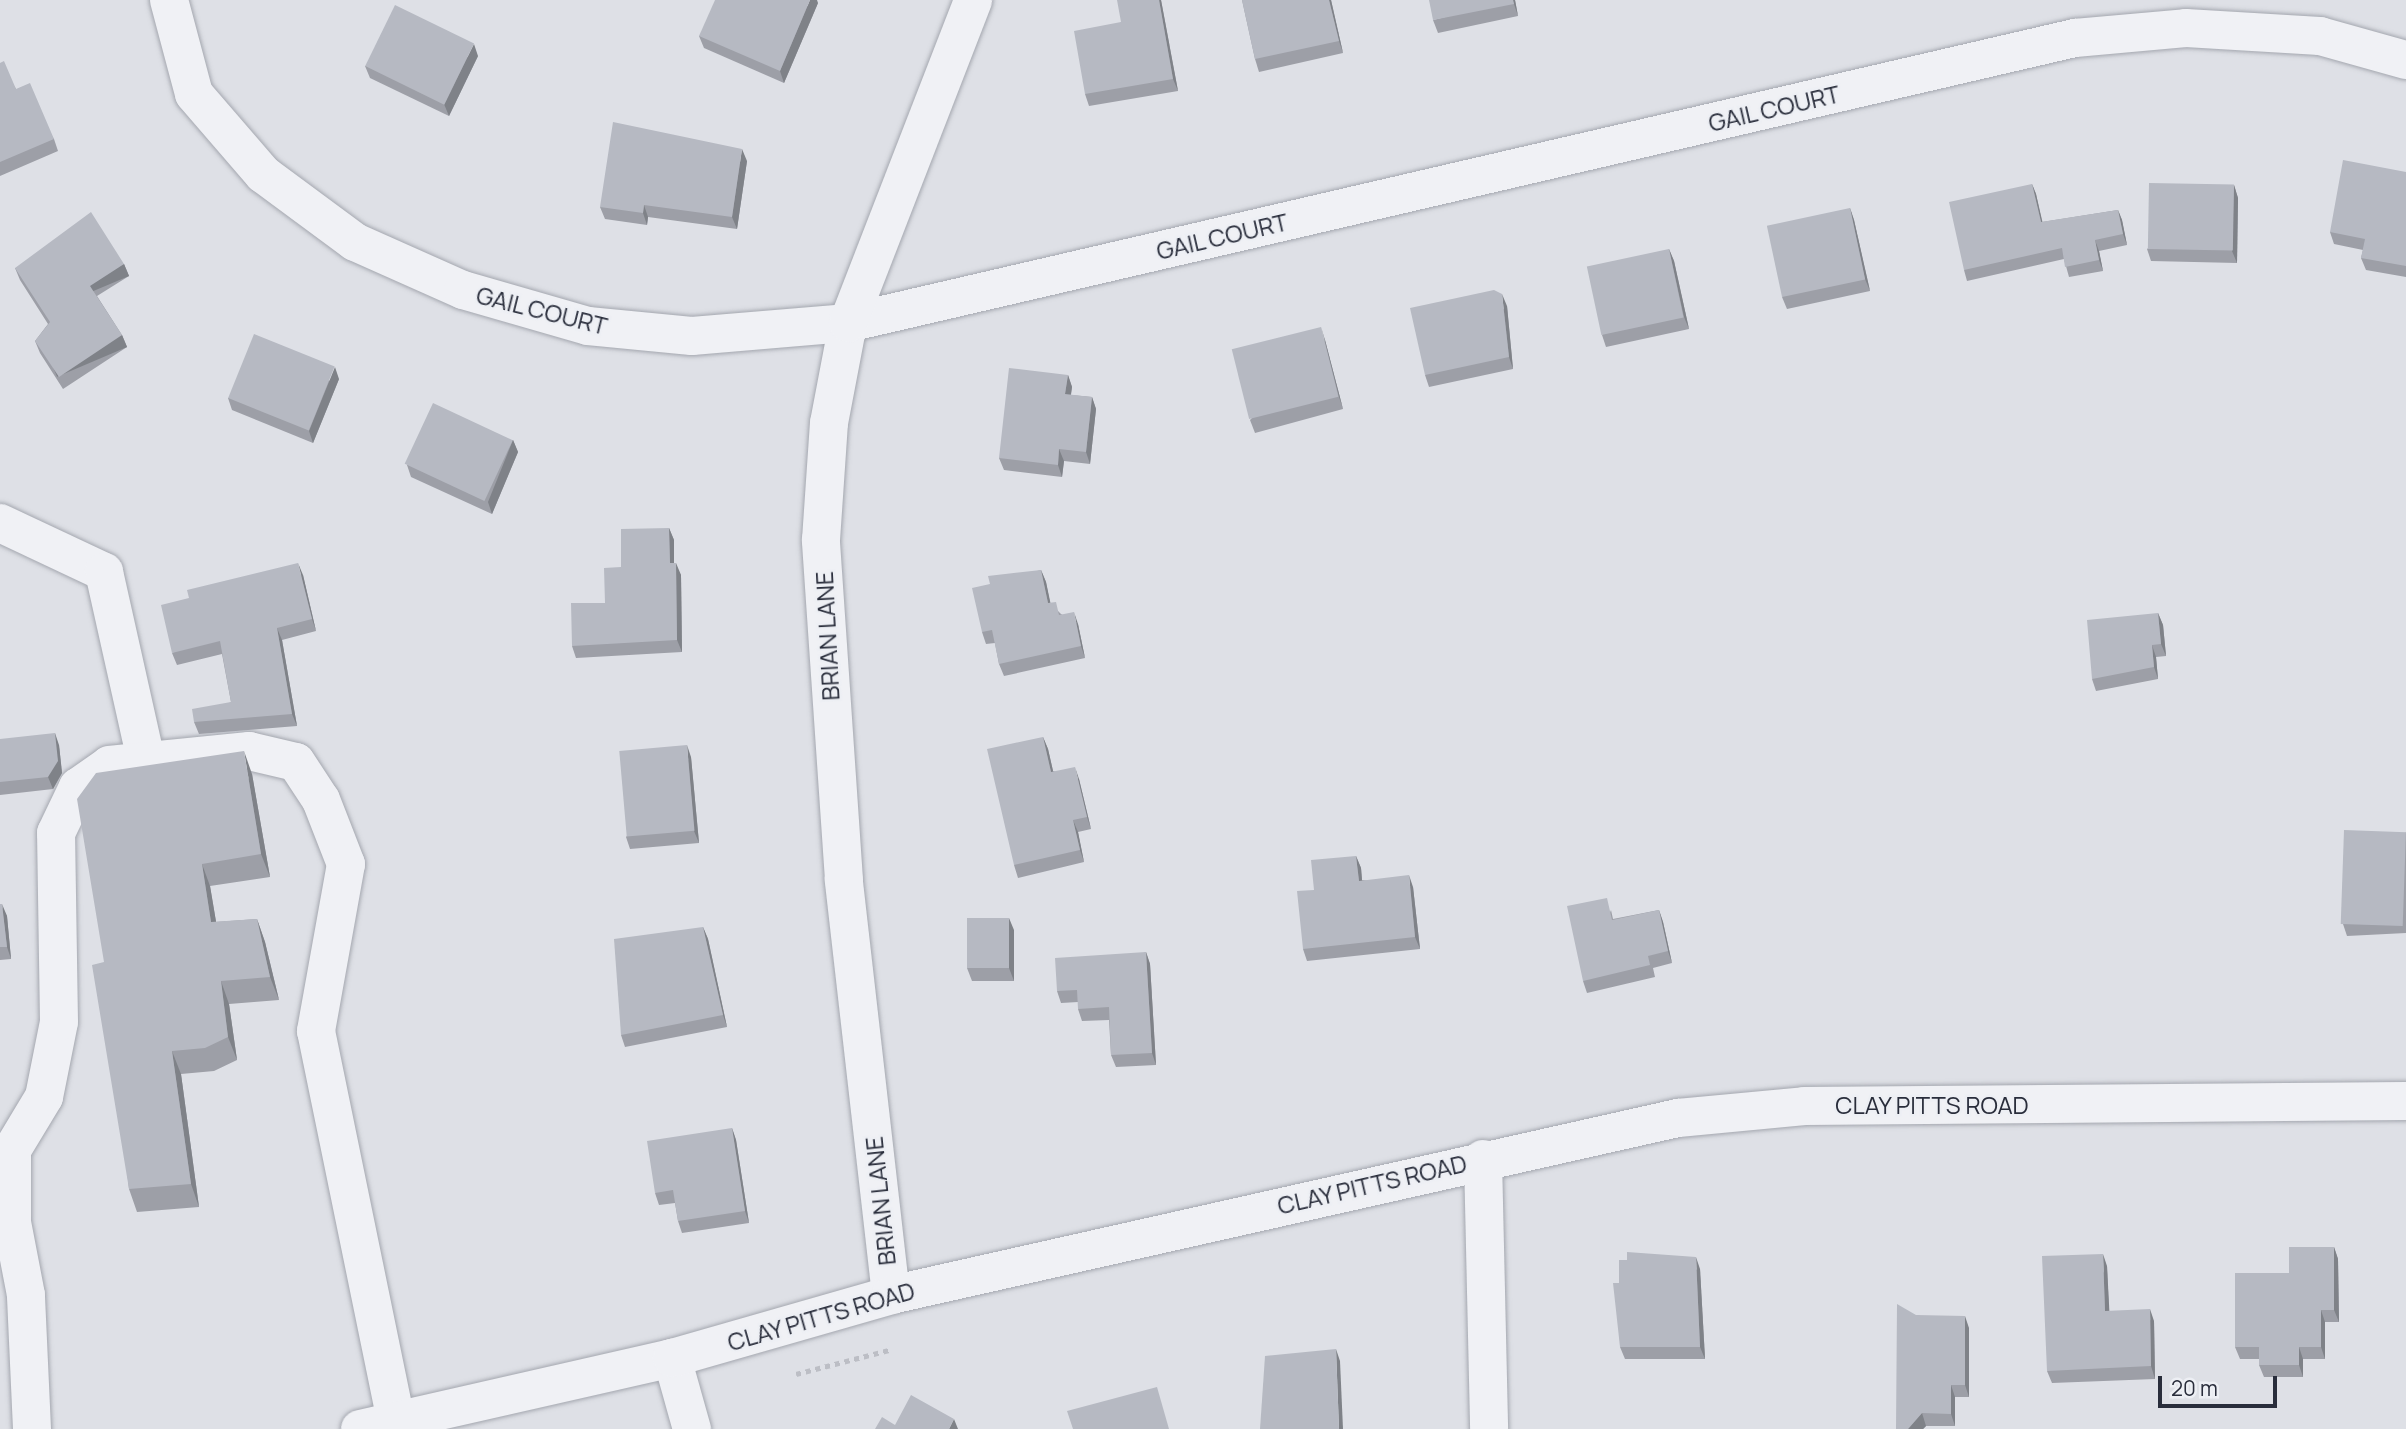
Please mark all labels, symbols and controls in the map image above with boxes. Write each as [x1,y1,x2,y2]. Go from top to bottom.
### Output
street label: GAIL COURT [1705,79,1843,137]
street label: GAIL COURT [1153,207,1291,265]
street label: GAIL COURT [473,280,611,340]
street label: BRIAN LANE [809,571,845,701]
street label: CLAY PITTS ROAD [1835,1091,2029,1119]
street label: BRIAN LANE [859,1135,901,1267]
street label: CLAY PITTS ROAD [1274,1148,1470,1220]
street label: CLAY PITTS ROAD [724,1275,918,1357]
scale bar [2161,1362,2280,1406]
text: 20 m [2171,1374,2218,1402]

